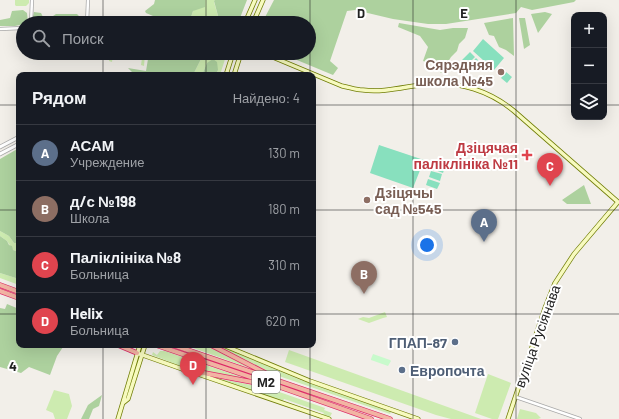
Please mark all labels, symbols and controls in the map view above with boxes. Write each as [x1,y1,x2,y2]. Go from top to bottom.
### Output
text: D [357,5,365,21]
text: E [460,5,468,21]
map controls [571,12,607,120]
button: + [571,12,607,48]
search box [16,16,316,60]
icon: search [30,27,52,49]
text: Поиск [62,29,104,47]
button: − [571,48,607,84]
place label: Сярэдняя школа №45 [415,56,493,89]
marker: Сярэдняя школа №45 [496,67,506,77]
button: layers [571,84,607,120]
text: Рядом [32,87,87,107]
text: Найдено: 4 [233,90,300,106]
text: АСАМ [70,136,114,154]
place label: Дзіцячая паліклініка №11 [413,139,518,172]
text: A [41,145,49,161]
text: 130 m [268,145,300,161]
marker: Дзіцячая паліклініка №11 [521,149,533,161]
pin: C [537,153,563,186]
text: Учреждение [70,154,145,170]
place label: Дзіцячы сад №545 [375,184,442,217]
text: д/с №198 [70,192,136,210]
marker: Дзіцячы сад №545 [362,195,372,205]
text: B [41,201,49,217]
text: 180 m [268,201,300,217]
pin: A [471,209,497,242]
text: Школа [70,210,110,226]
your location [417,235,437,255]
text: Паліклініка №8 [70,248,181,266]
text: C [41,257,49,273]
text: 310 m [268,257,300,273]
pin: B [351,261,377,294]
text: Больница [70,266,129,282]
street label: вуліца Русіянава [511,282,564,390]
text: Helix [70,304,103,322]
text: D [41,313,49,329]
text: 620 m [266,313,300,329]
text: Больница [70,322,129,338]
place label: ГПАП-87 [389,334,447,351]
marker: ГПАП-87 [450,337,460,347]
pin: D [180,352,206,385]
text: 4 [9,358,17,374]
place label: Европочта [410,362,485,379]
marker: Европочта [397,365,407,375]
road number: М2 [252,371,280,393]

